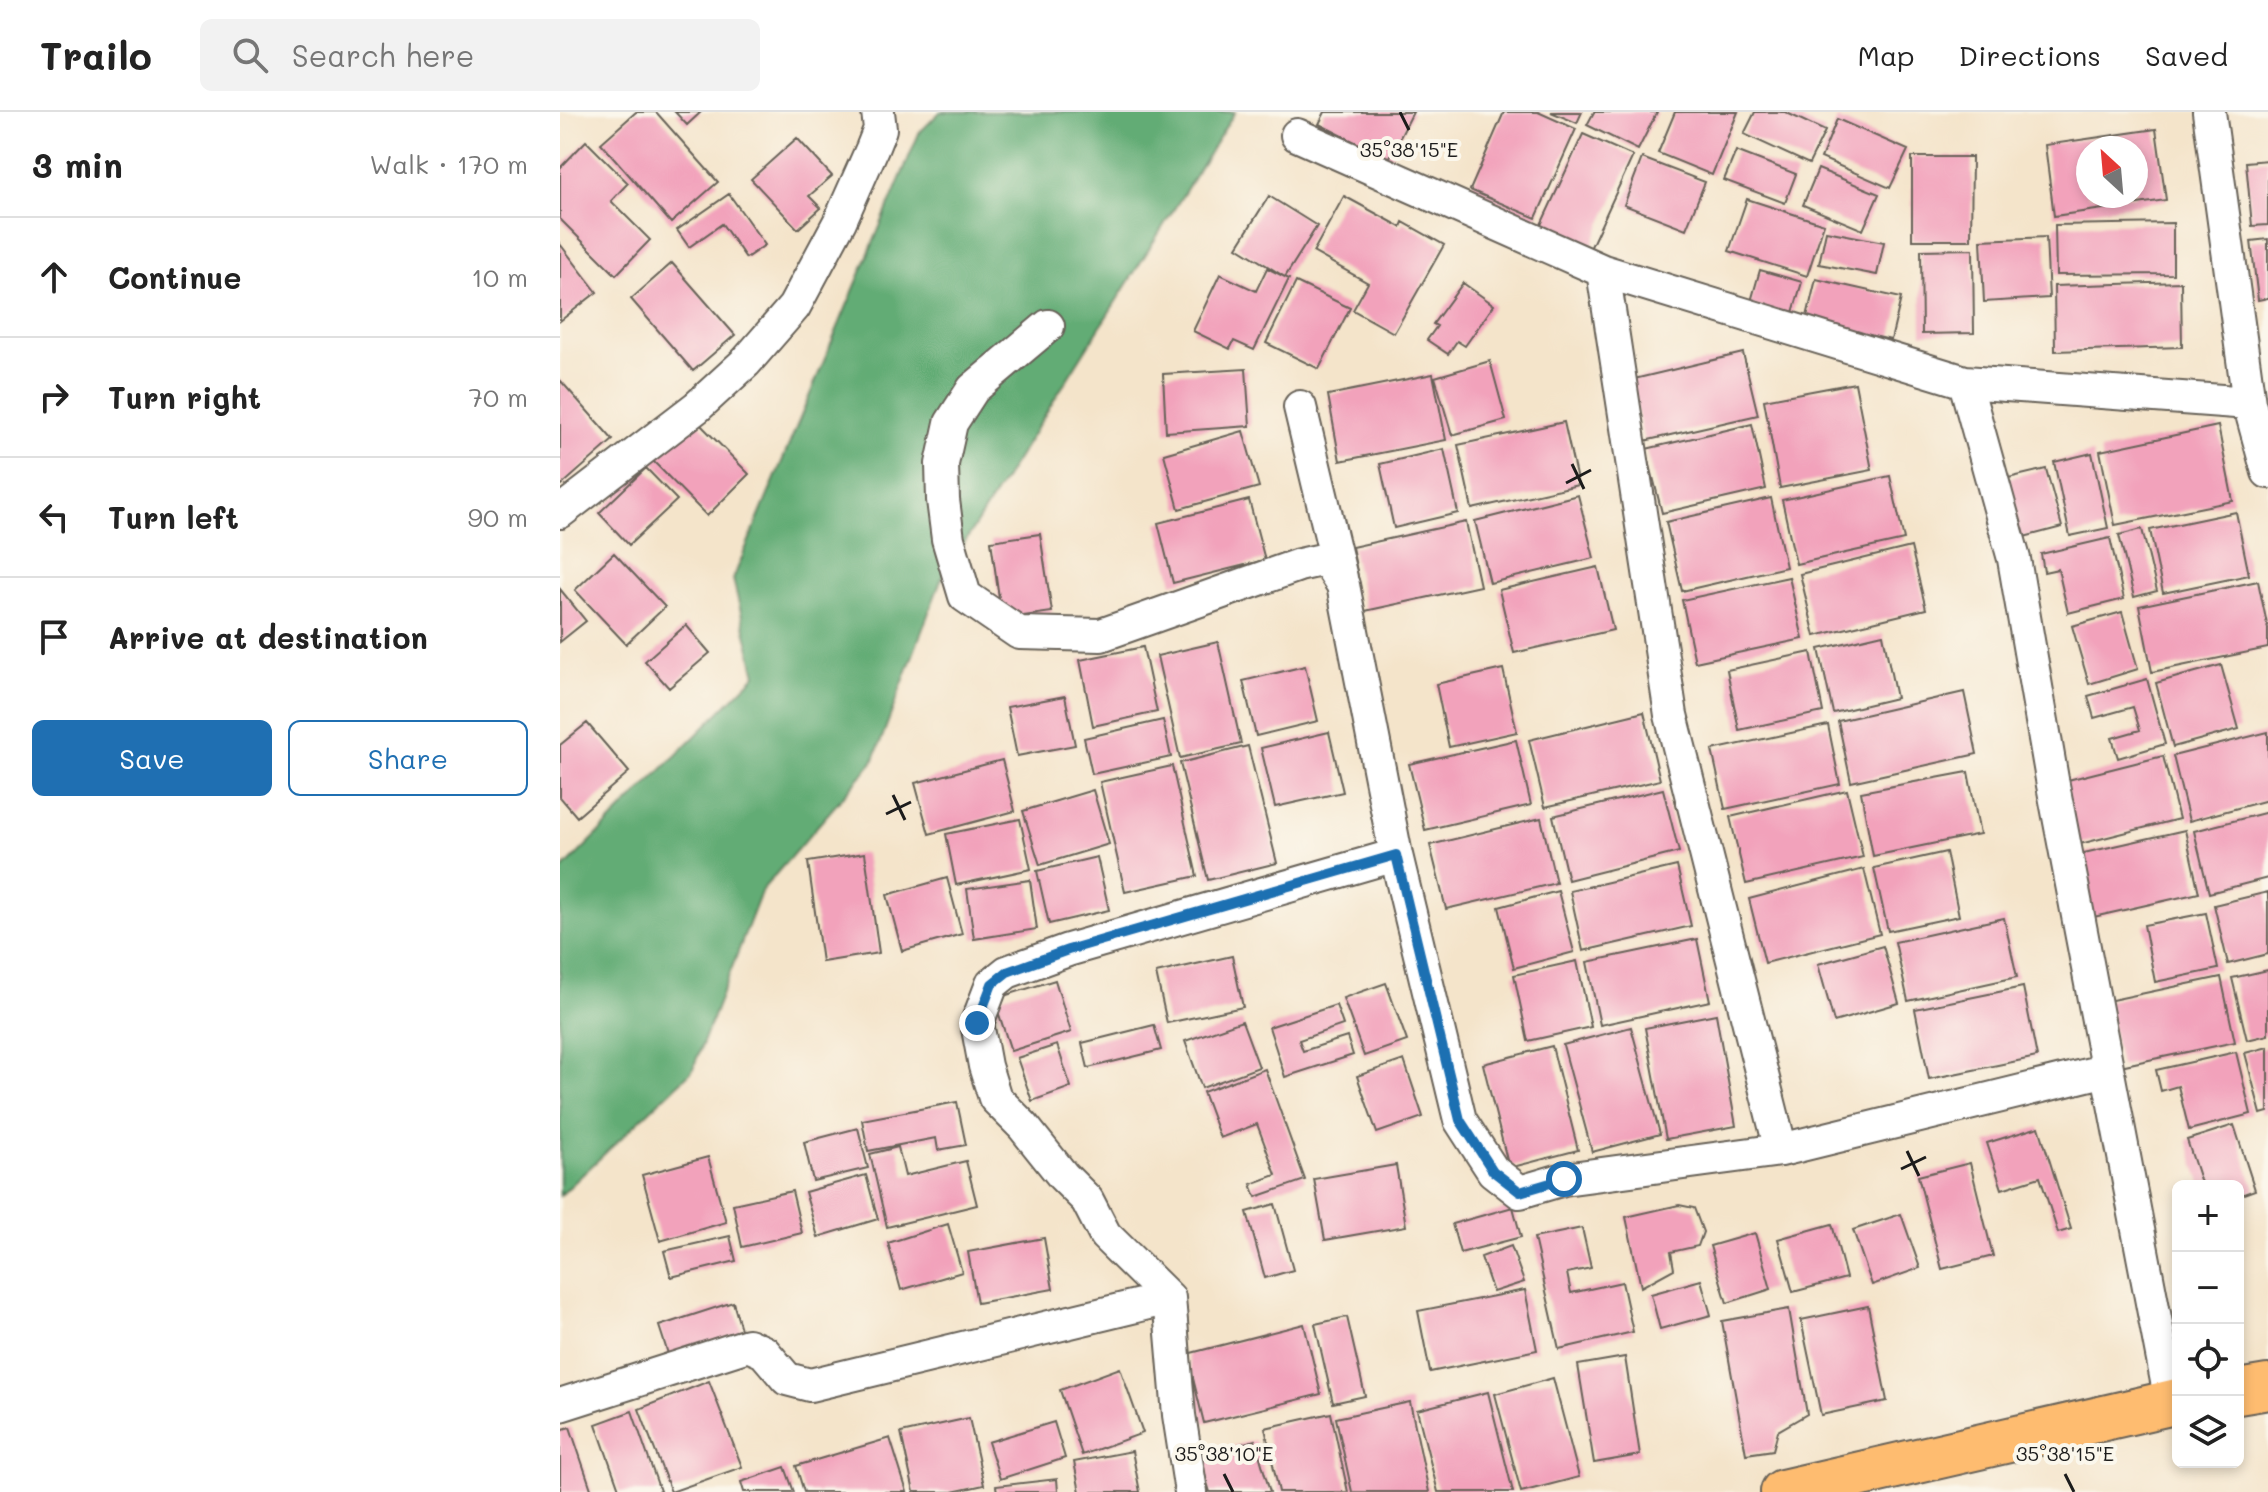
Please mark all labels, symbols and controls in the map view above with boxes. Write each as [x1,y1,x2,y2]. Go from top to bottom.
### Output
search box [200,19,760,91]
text: Trailo [40,30,152,80]
icon: search [228,33,272,77]
text: Search here [292,35,474,75]
text: Map [1858,37,1915,73]
text: Directions [1959,37,2101,73]
text: Saved [2145,37,2228,73]
text: 35°38'15"E [1360,136,1458,162]
north arrow [2076,136,2148,208]
text: 3 min [32,142,123,187]
text: Walk · 170 m [370,147,528,181]
icon: ahead [32,255,76,299]
text: Continue [108,257,241,297]
text: 10 m [471,260,528,294]
icon: right [32,375,76,419]
text: Turn right [108,377,261,417]
text: 70 m [468,380,528,414]
icon: left [32,495,76,539]
text: Turn left [108,497,239,537]
text: 90 m [468,500,528,534]
icon: arrive [32,615,76,659]
text: Arrive at destination [108,617,428,657]
button: Save [32,720,272,796]
button: Share [288,720,528,796]
route end [959,1005,995,1041]
route start [1546,1161,1582,1197]
map controls [2172,1180,2244,1468]
button: + [2172,1180,2244,1252]
button: − [2172,1252,2244,1324]
button: locate [2172,1324,2244,1396]
button: layers [2172,1396,2244,1468]
text: 35°38'10"E [1174,1440,1274,1466]
text: 35°38'15"E [2016,1440,2114,1466]

